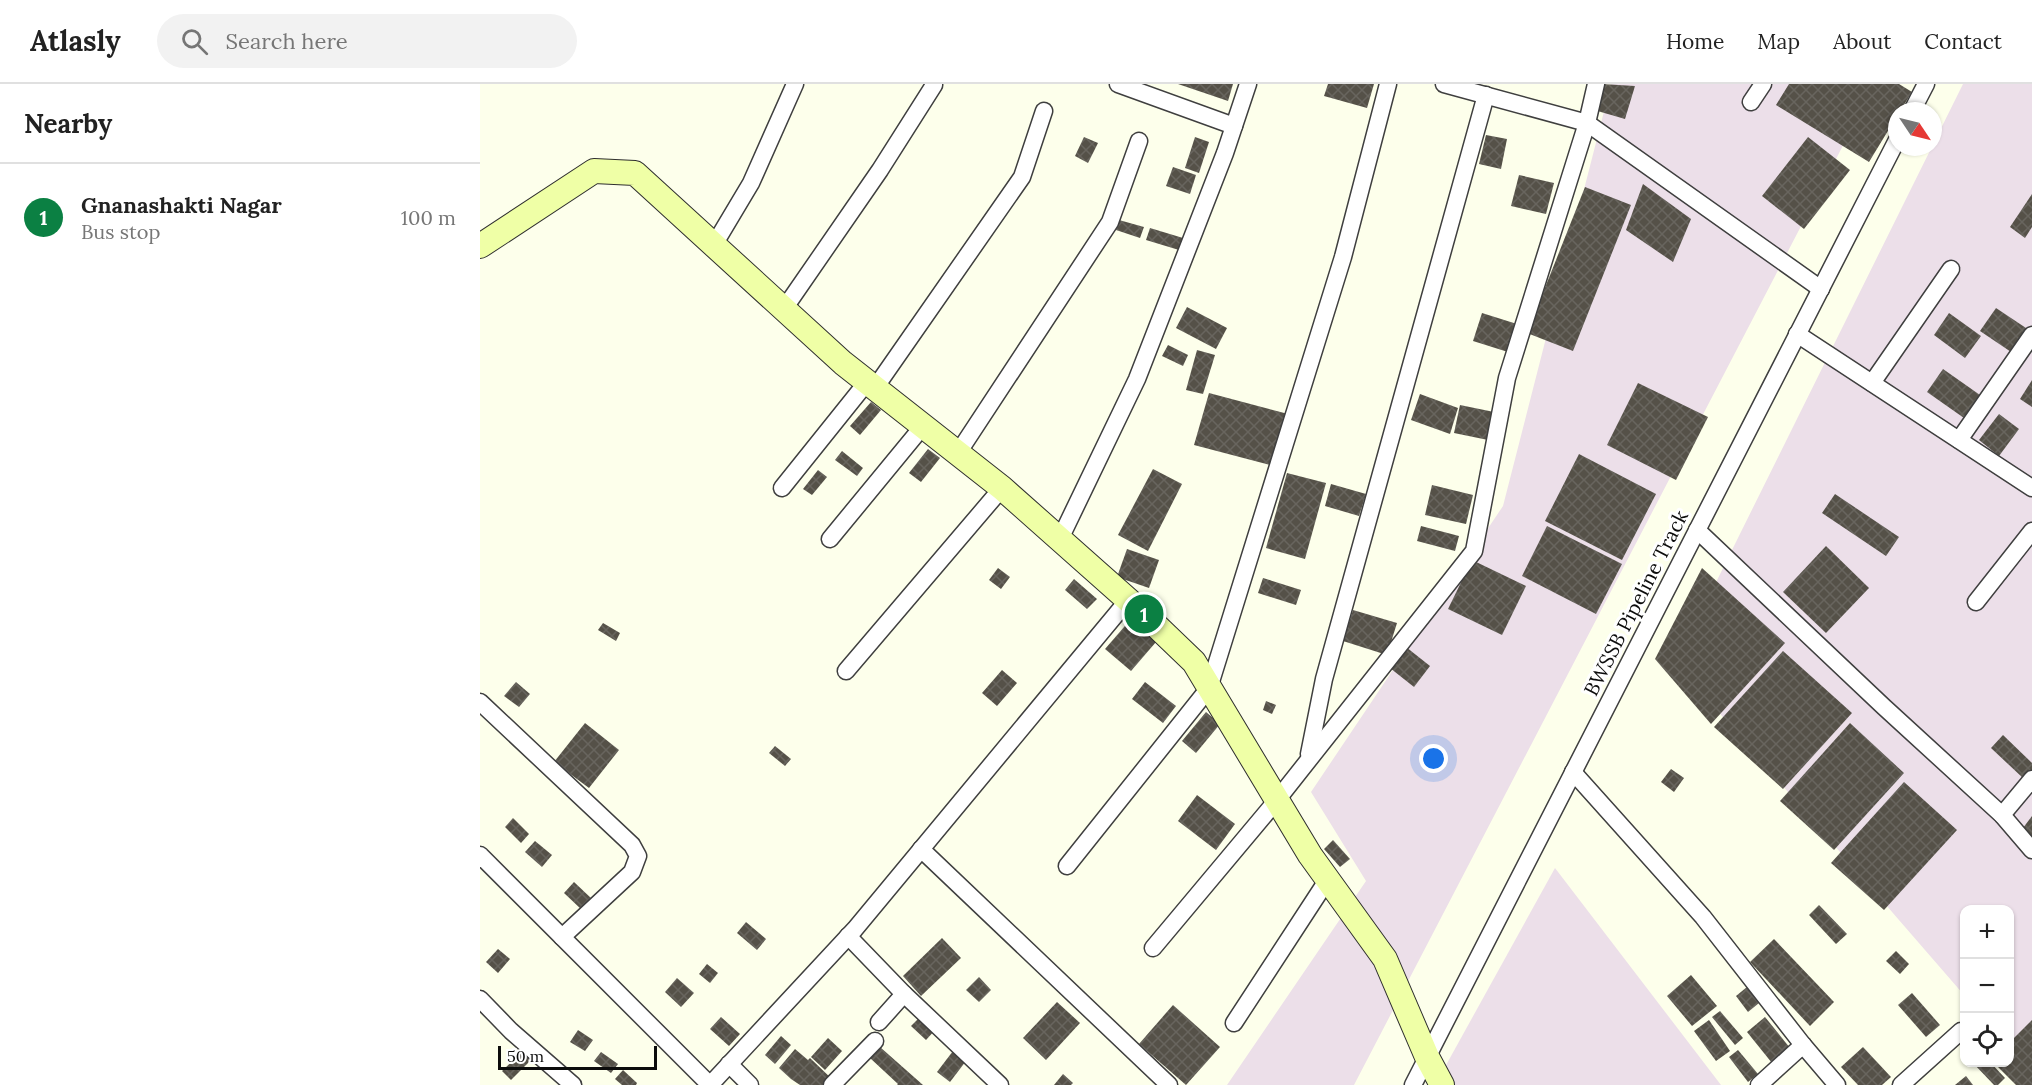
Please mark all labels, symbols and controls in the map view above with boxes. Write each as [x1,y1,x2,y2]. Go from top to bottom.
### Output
search box [157,14,577,68]
text: Atlasly [30,23,121,59]
icon: search [178,25,211,58]
text: Search here [226,27,348,55]
text: Home [1666,28,1724,55]
text: Map [1757,28,1800,55]
text: About [1833,28,1891,55]
text: Contact [1924,28,2002,55]
north arrow [1888,102,1942,156]
text: Nearby [24,107,112,140]
text: Gnanashakti Nagar [81,191,282,219]
text: 1 [39,205,48,230]
text: 100 m [401,205,456,230]
text: Bus stop [81,219,160,244]
street label: BWSSB Pipeline Track [1578,506,1693,700]
pin: 1 [1124,592,1164,636]
your location [1419,744,1448,773]
map controls [1960,905,2014,1067]
button: + [1960,905,2014,959]
button: − [1960,959,2014,1013]
button: locate [1960,1013,2014,1067]
scale bar [498,1043,657,1070]
text: 50 m [507,1046,544,1066]

